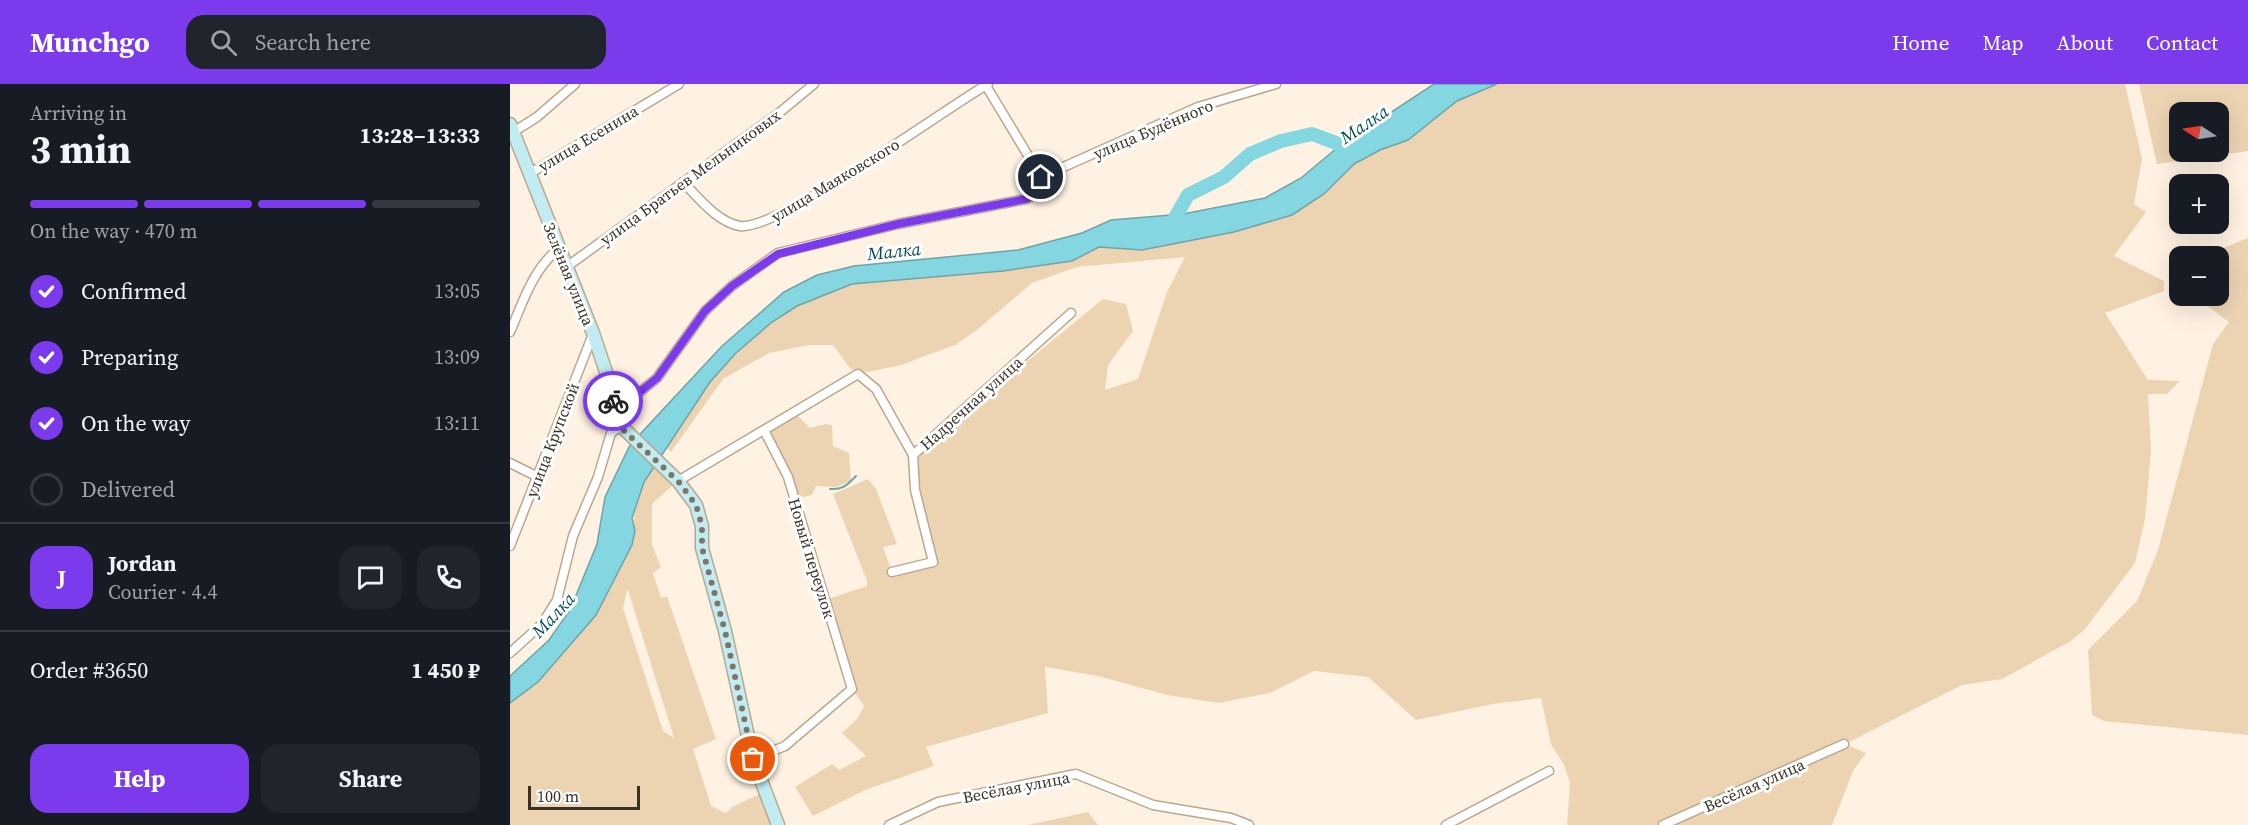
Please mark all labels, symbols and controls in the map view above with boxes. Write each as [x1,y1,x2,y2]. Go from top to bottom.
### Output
search box [186,15,606,69]
text: Munchgo [30,23,150,61]
icon: search [207,26,240,59]
text: Search here [255,27,371,57]
text: Home [1892,28,1950,57]
text: Map [1983,28,2024,57]
text: About [2057,28,2113,57]
text: Contact [2146,28,2218,57]
street label: улица Будённого [1090,94,1216,164]
water label: Малка [1334,98,1394,150]
text: Arriving in [30,99,127,127]
street label: улица Есенина [534,99,643,177]
north arrow [2169,102,2229,162]
map controls [2169,102,2229,306]
street label: улица Братьев Мельниковых [595,104,785,250]
text: 13:28–13:33 [360,120,480,150]
text: 3 min [30,123,131,176]
street label: улица Маяковского [767,133,903,227]
pin [1015,151,1066,202]
icon: home [1024,160,1057,193]
button: + [2169,174,2229,234]
text: On the way · 470 m [30,217,197,245]
street label: Зелёная улица [538,219,600,330]
water label: Малка [865,236,923,266]
button: − [2169,246,2229,306]
icon: check [30,275,63,308]
text: Confirmed [81,276,186,306]
text: 13:05 [434,277,480,305]
icon: check [30,341,63,374]
text: Preparing [81,342,178,372]
text: 13:09 [434,343,480,371]
street label: Надречная улица [915,350,1028,455]
courier [583,371,643,431]
street label: улица Крупской [520,379,584,501]
icon: bike [597,385,630,418]
icon: check [30,407,63,440]
text: On the way [81,408,190,438]
text: 13:11 [434,409,480,437]
text: Delivered [81,474,175,504]
street label: Новый переулок [783,495,841,621]
button: chat [339,546,402,609]
button: phone [417,546,480,609]
text: Jordan [108,548,176,578]
text: J [57,562,66,592]
text: Courier · 4.4 [108,578,217,606]
water label: Малка [525,586,581,644]
text: Order #3650 [30,655,148,685]
text: 1 450 ₽ [411,655,480,685]
pin [727,733,778,784]
icon: bag [736,742,769,775]
button: Help [30,744,249,813]
button: Share [261,744,480,813]
street label: Весёлая улица [1700,753,1809,817]
street label: Весёлая улица [961,766,1072,808]
scale bar [528,783,640,810]
text: 100 m [537,785,579,807]

